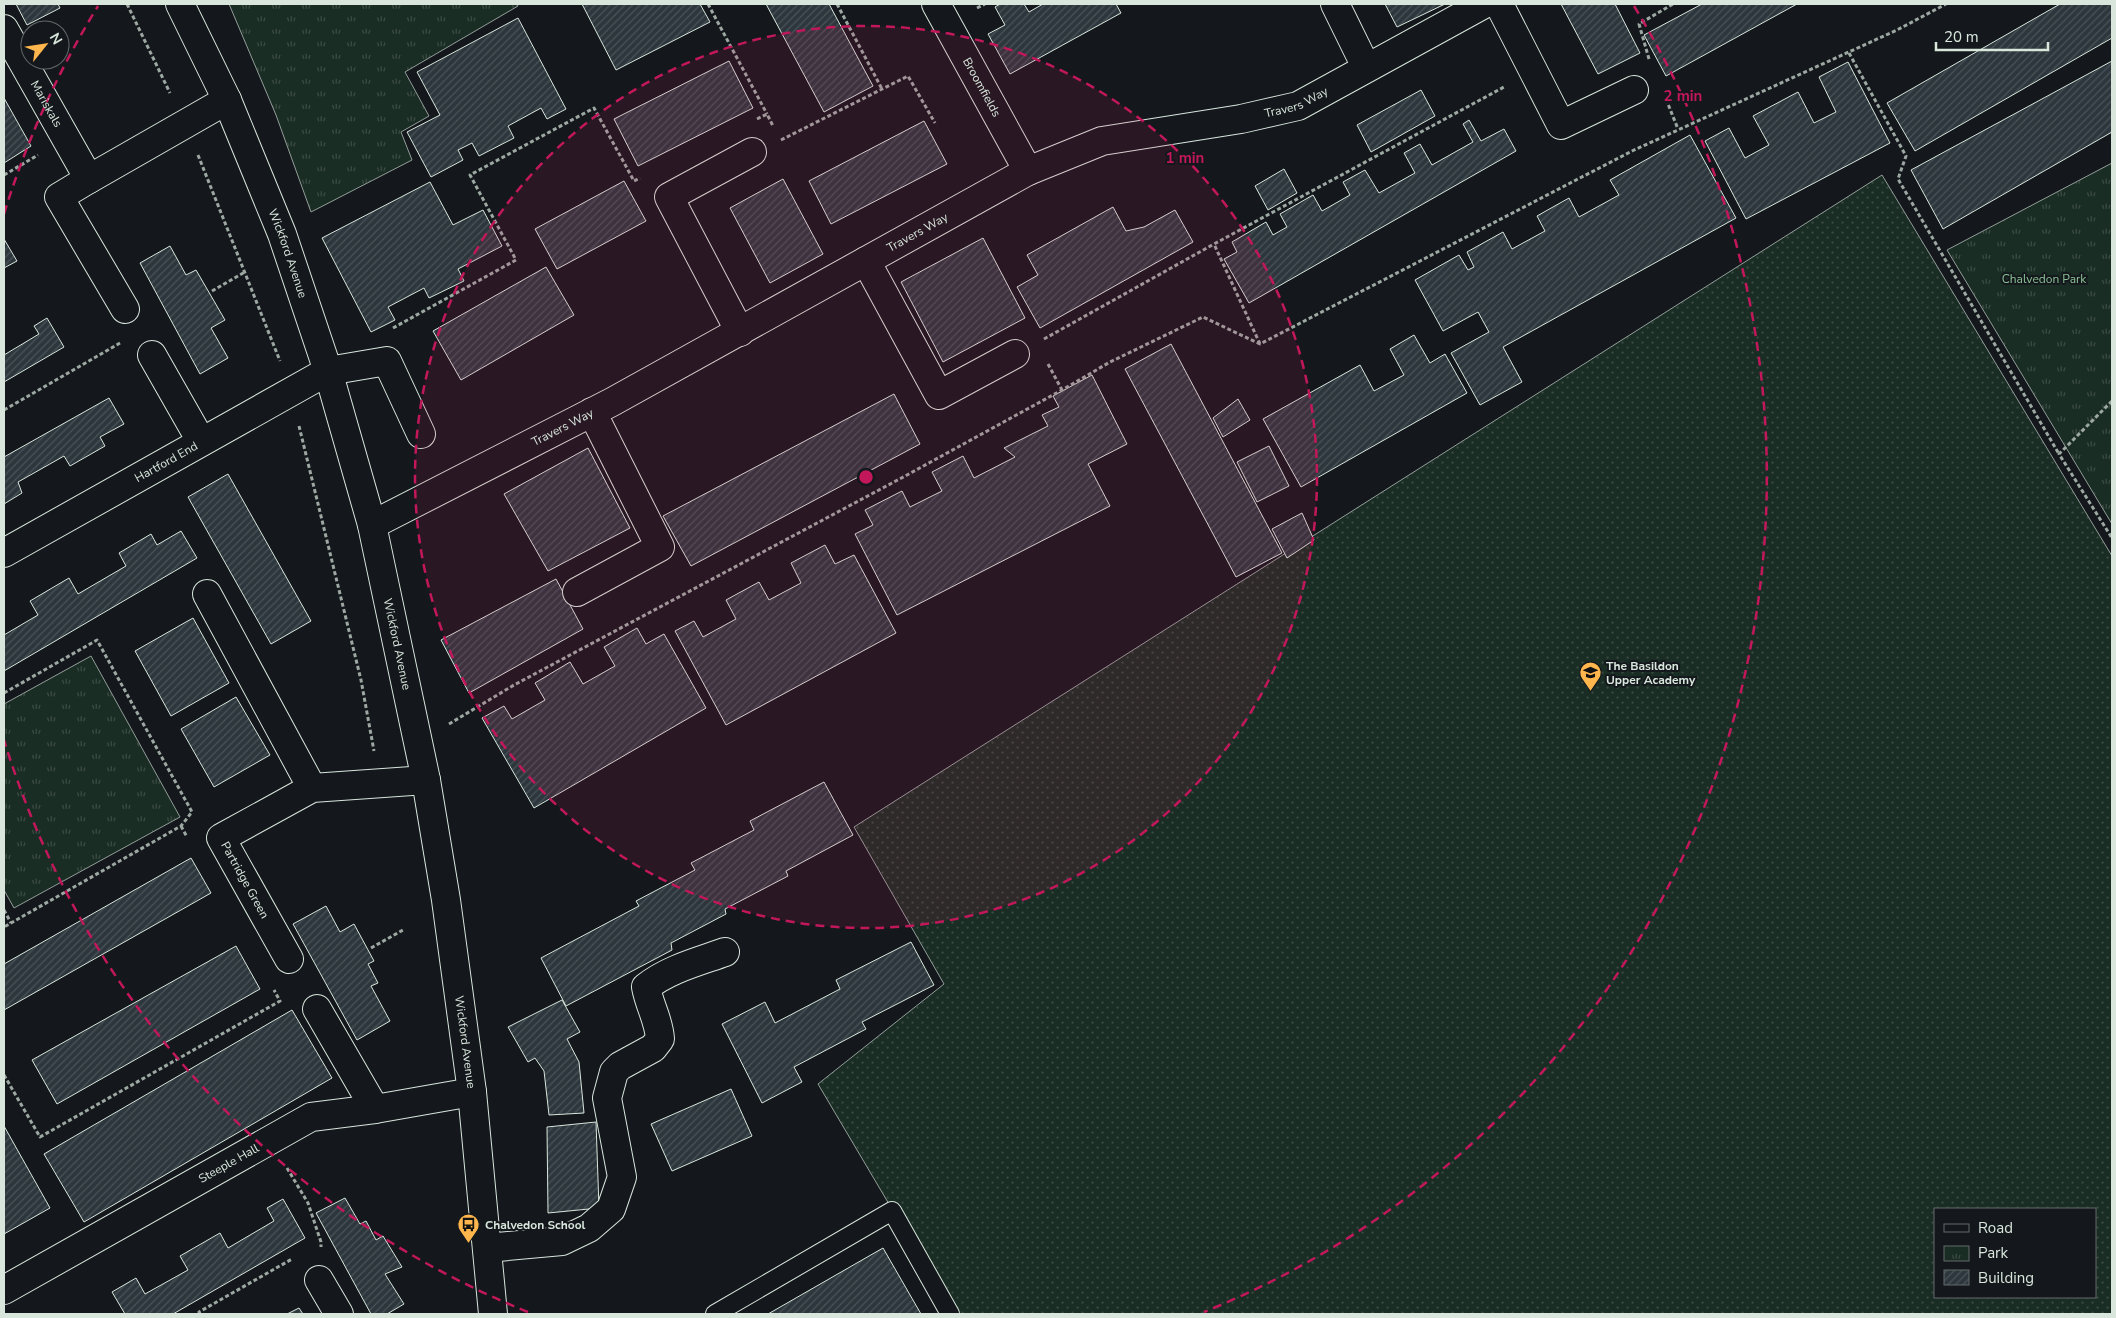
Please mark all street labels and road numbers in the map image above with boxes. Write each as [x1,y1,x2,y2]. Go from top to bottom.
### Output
street label: Broomfields [959,55,1005,120]
street label: Mariskals [27,78,66,130]
street label: Travers Way [1263,83,1332,121]
street label: Wickford Avenue [265,207,311,300]
street label: Travers Way [884,209,952,256]
street label: Travers Way [529,405,597,450]
street label: Hartford End [132,438,201,486]
street label: Wickford Avenue [380,597,415,691]
street label: Partridge Green [217,839,273,921]
street label: Wickford Avenue [451,995,479,1089]
street label: Steeple Hall [196,1140,262,1187]

